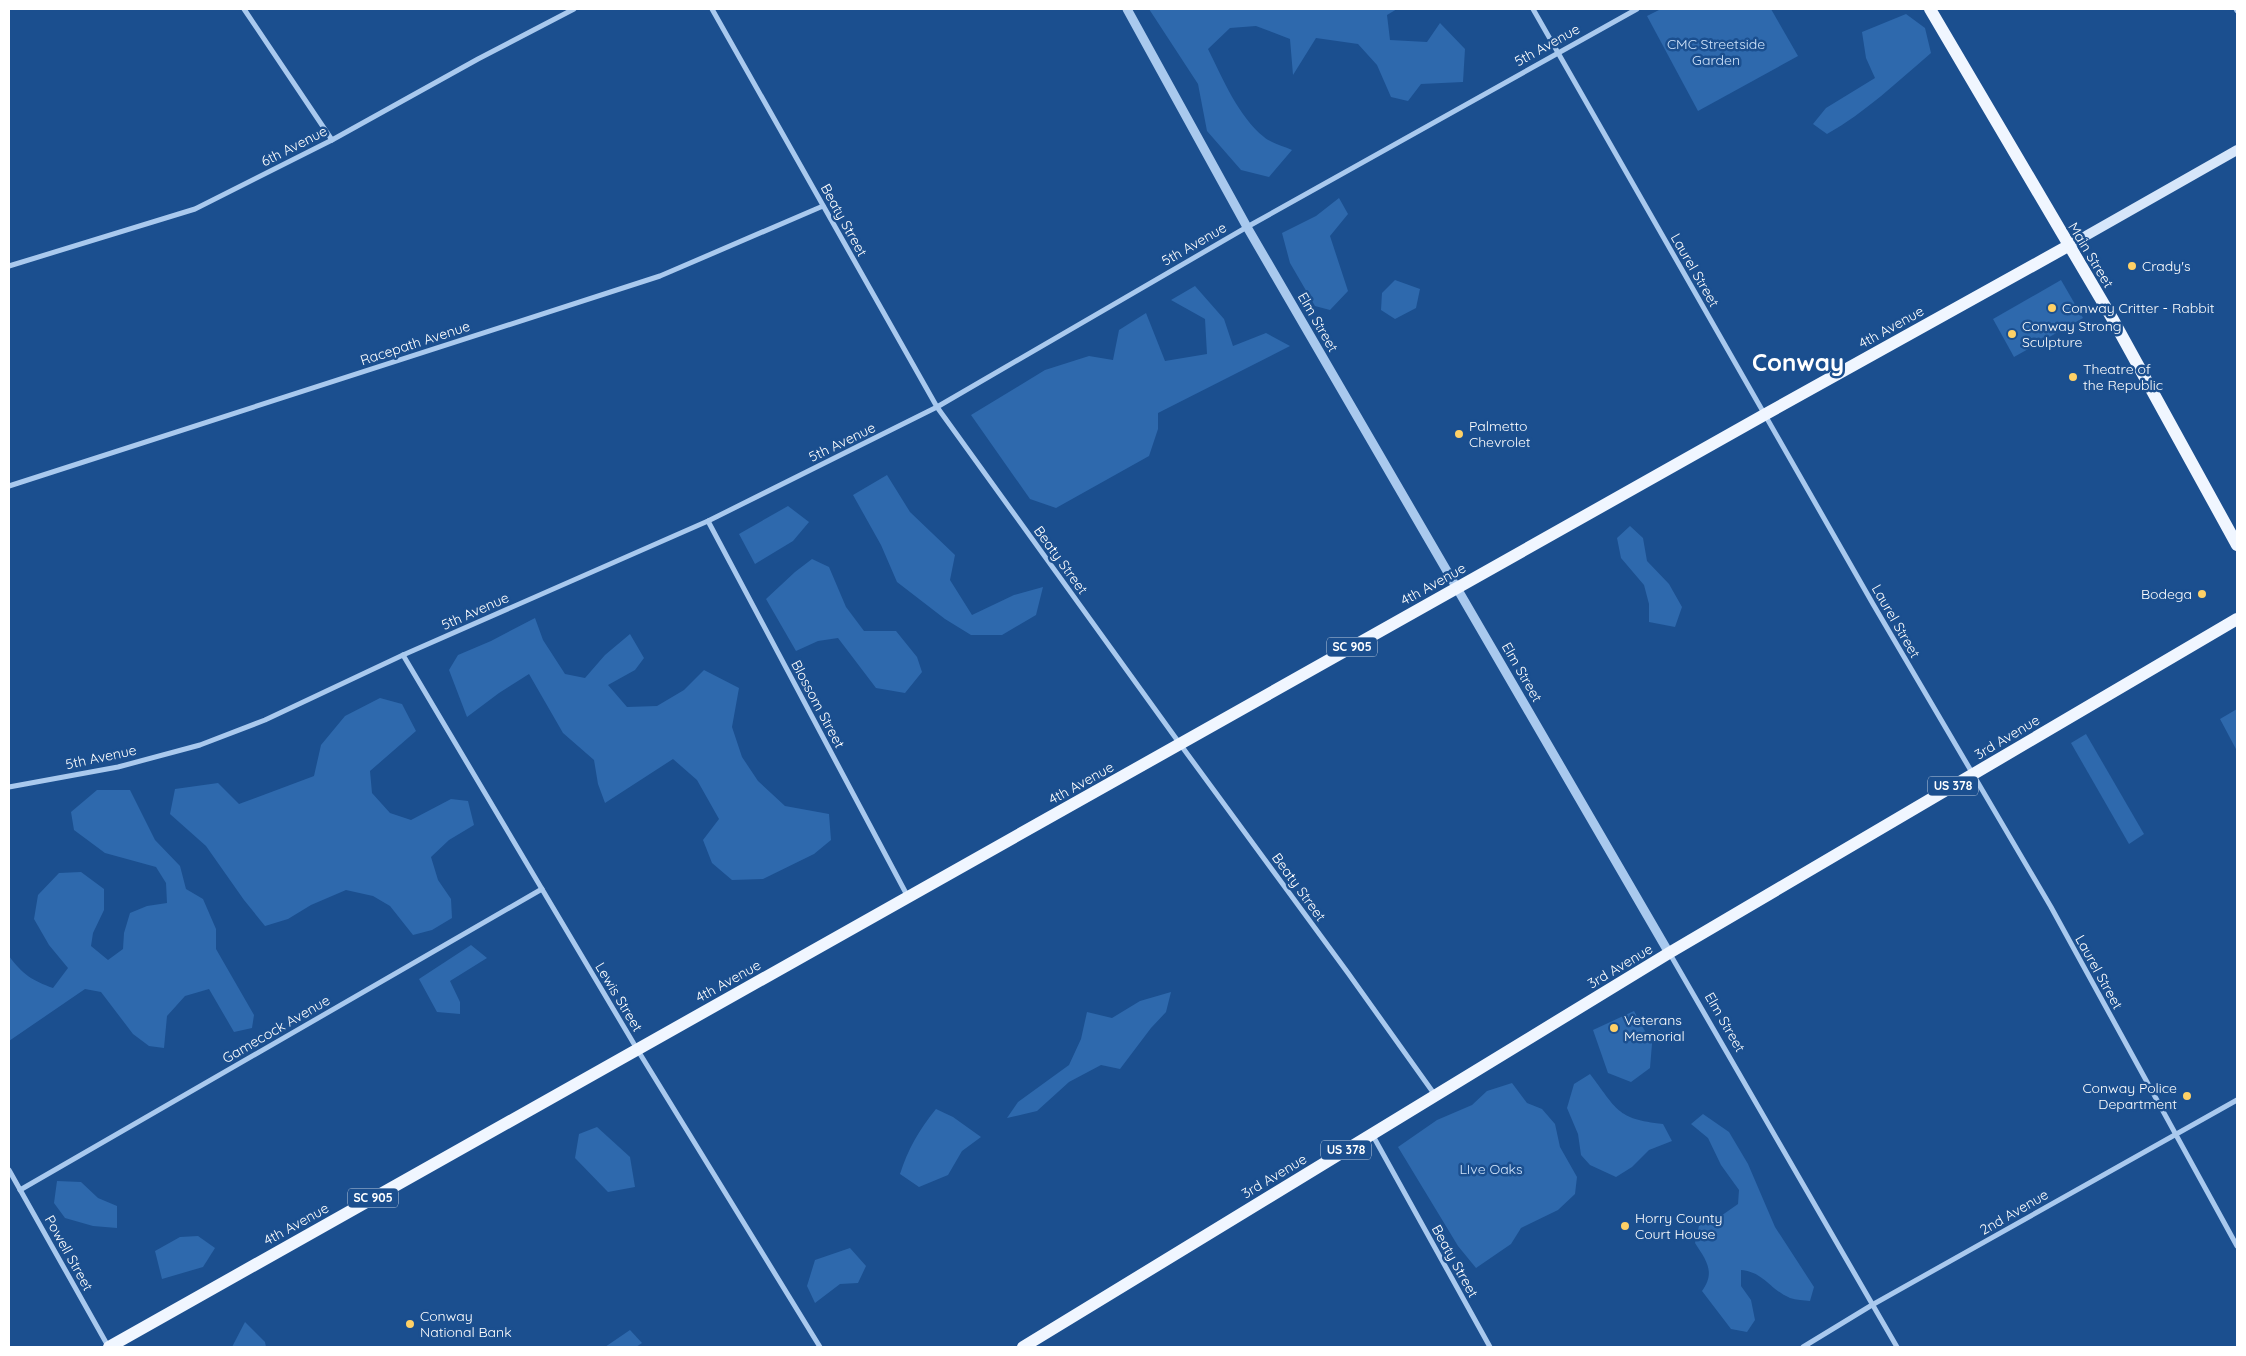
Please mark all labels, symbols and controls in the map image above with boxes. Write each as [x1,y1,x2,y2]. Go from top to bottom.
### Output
street label: 5th Avenue [1511,20,1583,70]
park label: CMC Streetside Garden [1667,35,1765,69]
street label: 6th Avenue [258,122,330,170]
street label: Beaty Street [817,181,871,260]
street label: 5th Avenue [1158,218,1230,270]
street label: Main Street [2064,219,2118,291]
street label: Laurel Street [1667,230,1723,310]
place label: Crady's [2142,257,2191,275]
marker: Crady's [2126,260,2138,272]
street label: Elm Street [1294,289,1342,355]
place label: Conway Critter - Rabbit [2062,299,2215,317]
street label: 4th Avenue [1855,302,1927,352]
marker: Conway Critter - Rabbit [2046,302,2058,314]
street label: Racepath Avenue [358,317,472,369]
place label: Conway Strong Sculpture [2022,317,2122,351]
marker: Conway Strong Sculpture [2006,328,2018,340]
district label: Conway [1752,347,1844,377]
place label: Theatre of the Republic [2083,360,2163,394]
marker: Theatre of the Republic [2067,371,2079,383]
place label: Palmetto Chevrolet [1469,417,1531,451]
street label: 5th Avenue [806,418,878,466]
marker: Palmetto Chevrolet [1453,428,1465,440]
street label: Beaty Street [1030,522,1092,598]
street label: 4th Avenue [1397,559,1469,609]
street label: Laurel Street [1868,581,1924,661]
place label: Bodega [2141,585,2192,603]
street label: 5th Avenue [438,588,512,634]
marker: Bodega [2196,588,2208,600]
road number: SC 905 [1327,638,1377,656]
street label: Elm Street [1498,639,1546,705]
street label: Blossom Street [787,657,849,751]
street label: 3rd Avenue [1971,711,2043,763]
street label: 5th Avenue [64,741,138,773]
street label: 4th Avenue [1045,758,1117,808]
road number: US 378 [1928,776,1978,796]
street label: Beaty Street [1268,849,1330,925]
street label: Laurel Street [2071,932,2127,1012]
street label: 3rd Avenue [1584,940,1656,992]
street label: 4th Avenue [692,956,764,1006]
street label: Lewis Street [591,959,647,1035]
street label: Elm Street [1701,989,1749,1055]
street label: Gamecock Avenue [219,991,333,1067]
place label: Veterans Memorial [1624,1011,1685,1045]
marker: Veterans Memorial [1608,1022,1620,1034]
place label: Conway Police Department [2082,1079,2177,1113]
marker: Conway Police Department [2181,1090,2193,1102]
road number: US 378 [1321,1140,1371,1160]
street label: 3rd Avenue [1238,1150,1310,1202]
park label: LIve Oaks [1459,1160,1523,1178]
street label: 2nd Avenue [1977,1185,2051,1239]
road number: SC 905 [348,1188,398,1208]
street label: 4th Avenue [260,1199,332,1249]
place label: Horry County Court House [1635,1209,1722,1243]
street label: Powell Street [41,1212,97,1294]
marker: Horry County Court House [1619,1220,1631,1232]
street label: Beaty Street [1428,1222,1482,1301]
place label: Conway National Bank [420,1307,512,1341]
marker: Conway National Bank [404,1318,416,1330]

